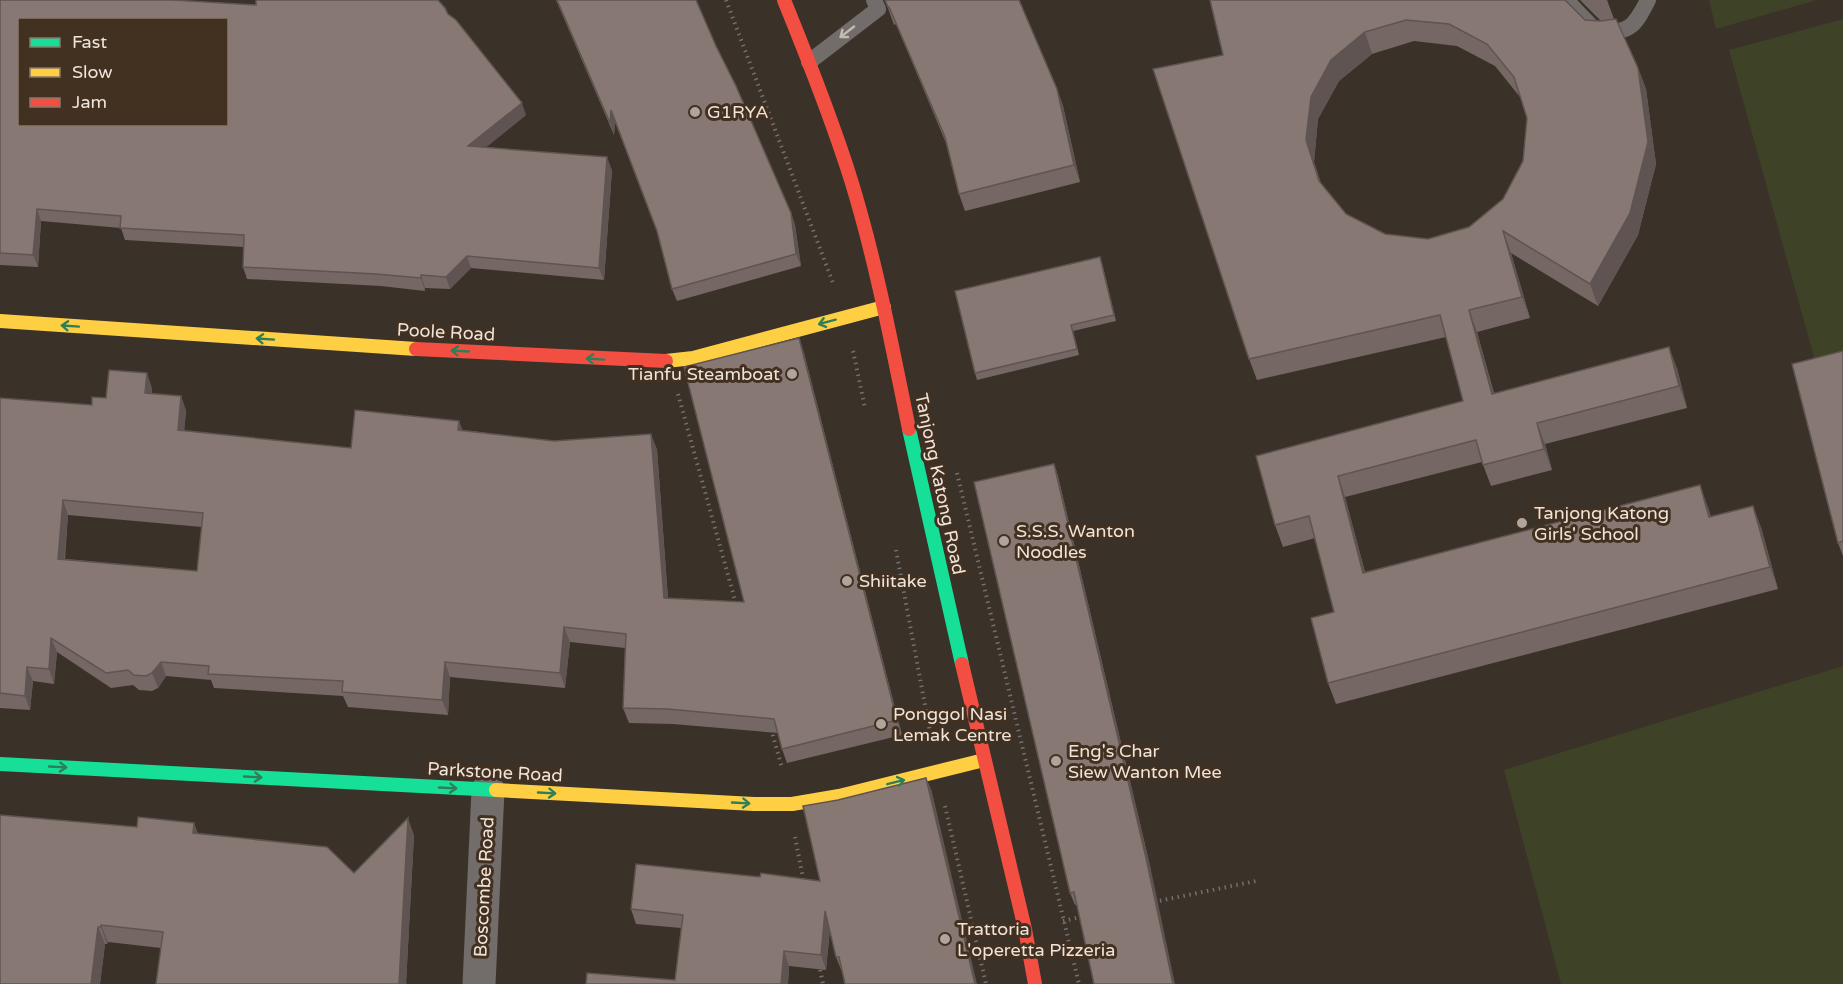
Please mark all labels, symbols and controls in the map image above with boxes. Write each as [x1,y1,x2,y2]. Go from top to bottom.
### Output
legend [18,18,228,126]
one-way arrow [839,26,855,39]
text: Fast [72,31,107,53]
text: Slow [72,61,113,83]
text: Jam [72,91,107,113]
place label: G1RYA [707,101,769,123]
marker: G1RYA [688,105,702,119]
one-way arrow [818,317,837,329]
street label: Poole Road [396,318,496,346]
one-way arrow [61,320,81,331]
one-way arrow [256,334,276,345]
one-way arrow [450,346,470,357]
one-way arrow [586,354,606,365]
place label: Tianfu Steamboat [628,363,780,385]
marker: Tianfu Steamboat [785,367,799,381]
street label: Tanjong Katong Road [910,391,970,577]
place label: Tanjong Katong Girls' School [1534,502,1669,545]
marker: Tanjong Katong Girls' School [1515,516,1529,530]
place label: S.S.S. Wanton Noodles [1016,520,1135,563]
marker: S.S.S. Wanton Noodles [997,534,1011,548]
place label: Shiitake [859,570,927,592]
marker: Shiitake [840,574,854,588]
place label: Ponggol Nasi Lemak Centre [893,703,1012,746]
marker: Ponggol Nasi Lemak Centre [874,717,888,731]
place label: Eng's Char Siew Wanton Mee [1068,740,1222,783]
marker: Eng's Char Siew Wanton Mee [1049,754,1063,768]
street label: Parkstone Road [427,757,563,787]
one-way arrow [48,761,68,772]
one-way arrow [243,772,263,783]
one-way arrow [886,775,905,787]
one-way arrow [437,782,457,793]
one-way arrow [536,788,556,799]
one-way arrow [731,798,751,809]
street label: Boscombe Road [469,816,499,958]
place label: Trattoria L'operetta Pizzeria [957,918,1115,961]
marker: Trattoria L'operetta Pizzeria [938,932,952,946]

